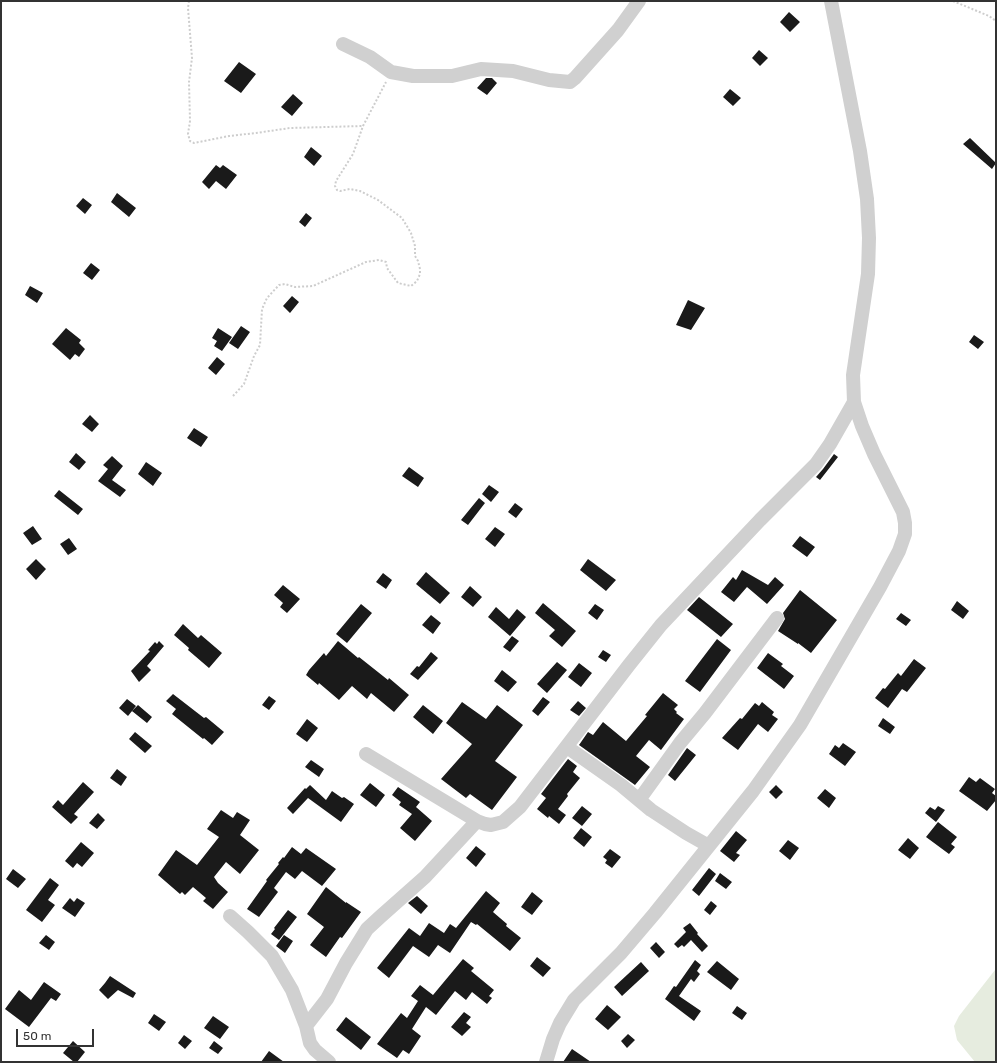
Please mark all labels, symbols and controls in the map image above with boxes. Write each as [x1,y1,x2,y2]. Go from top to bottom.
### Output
scale bar [18,1021,96,1047]
text: 50 m [23,1029,51,1043]

